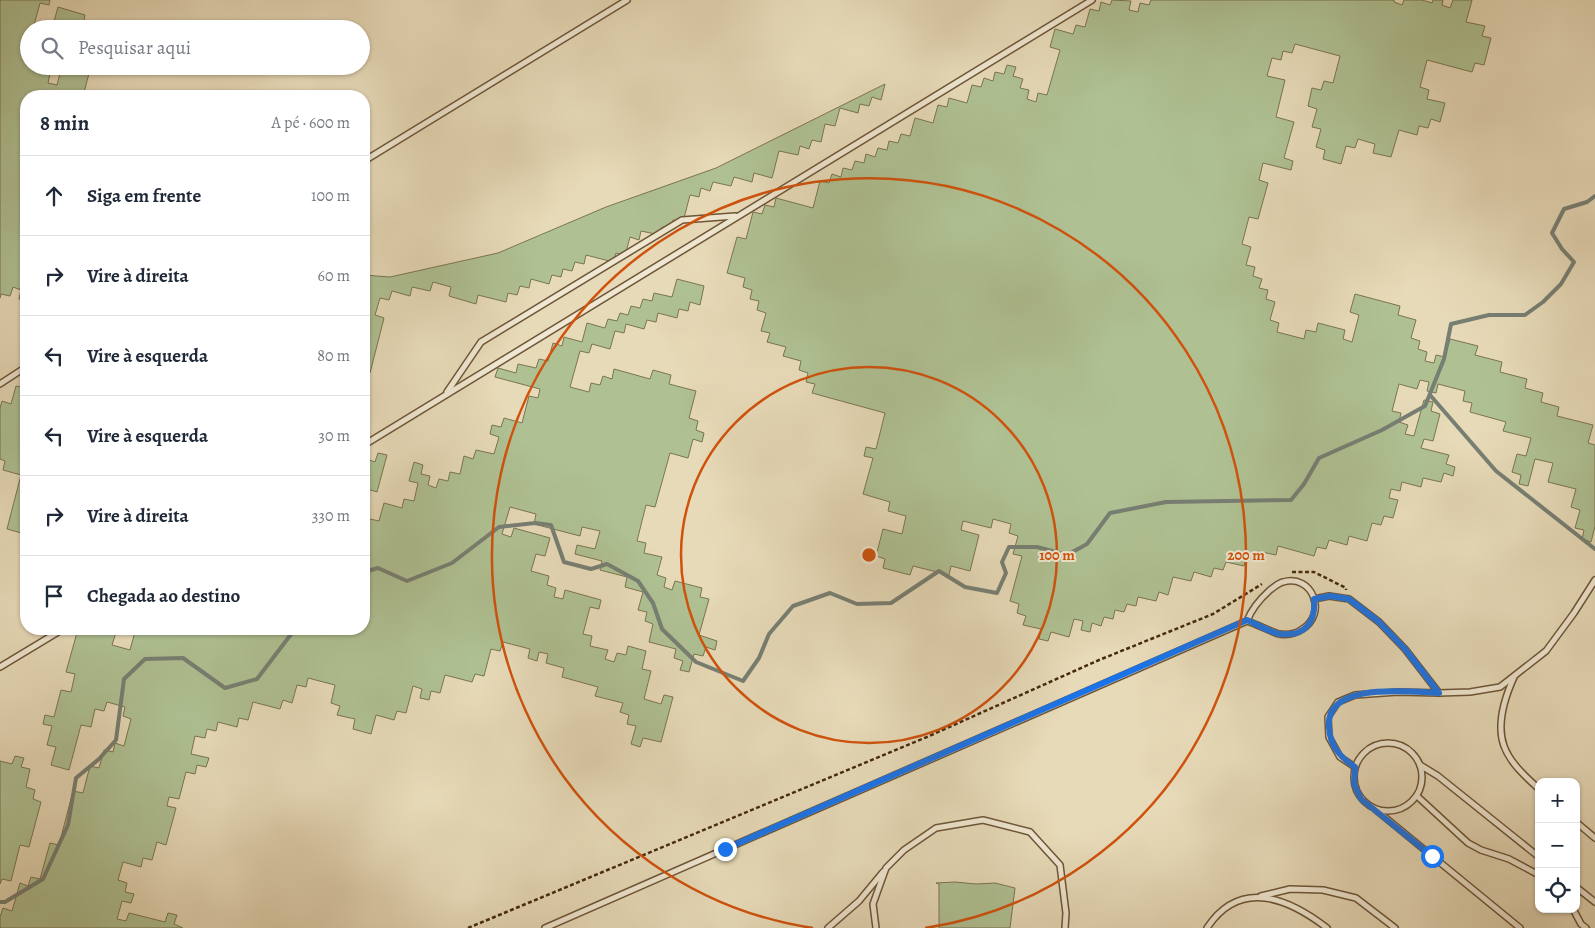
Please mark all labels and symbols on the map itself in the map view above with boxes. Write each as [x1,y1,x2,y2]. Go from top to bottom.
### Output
text: 100 m [1039,545,1075,565]
text: 200 m [1227,545,1265,565]
centre of rings [860,546,878,564]
route end [714,838,737,861]
route start [1421,845,1444,868]

